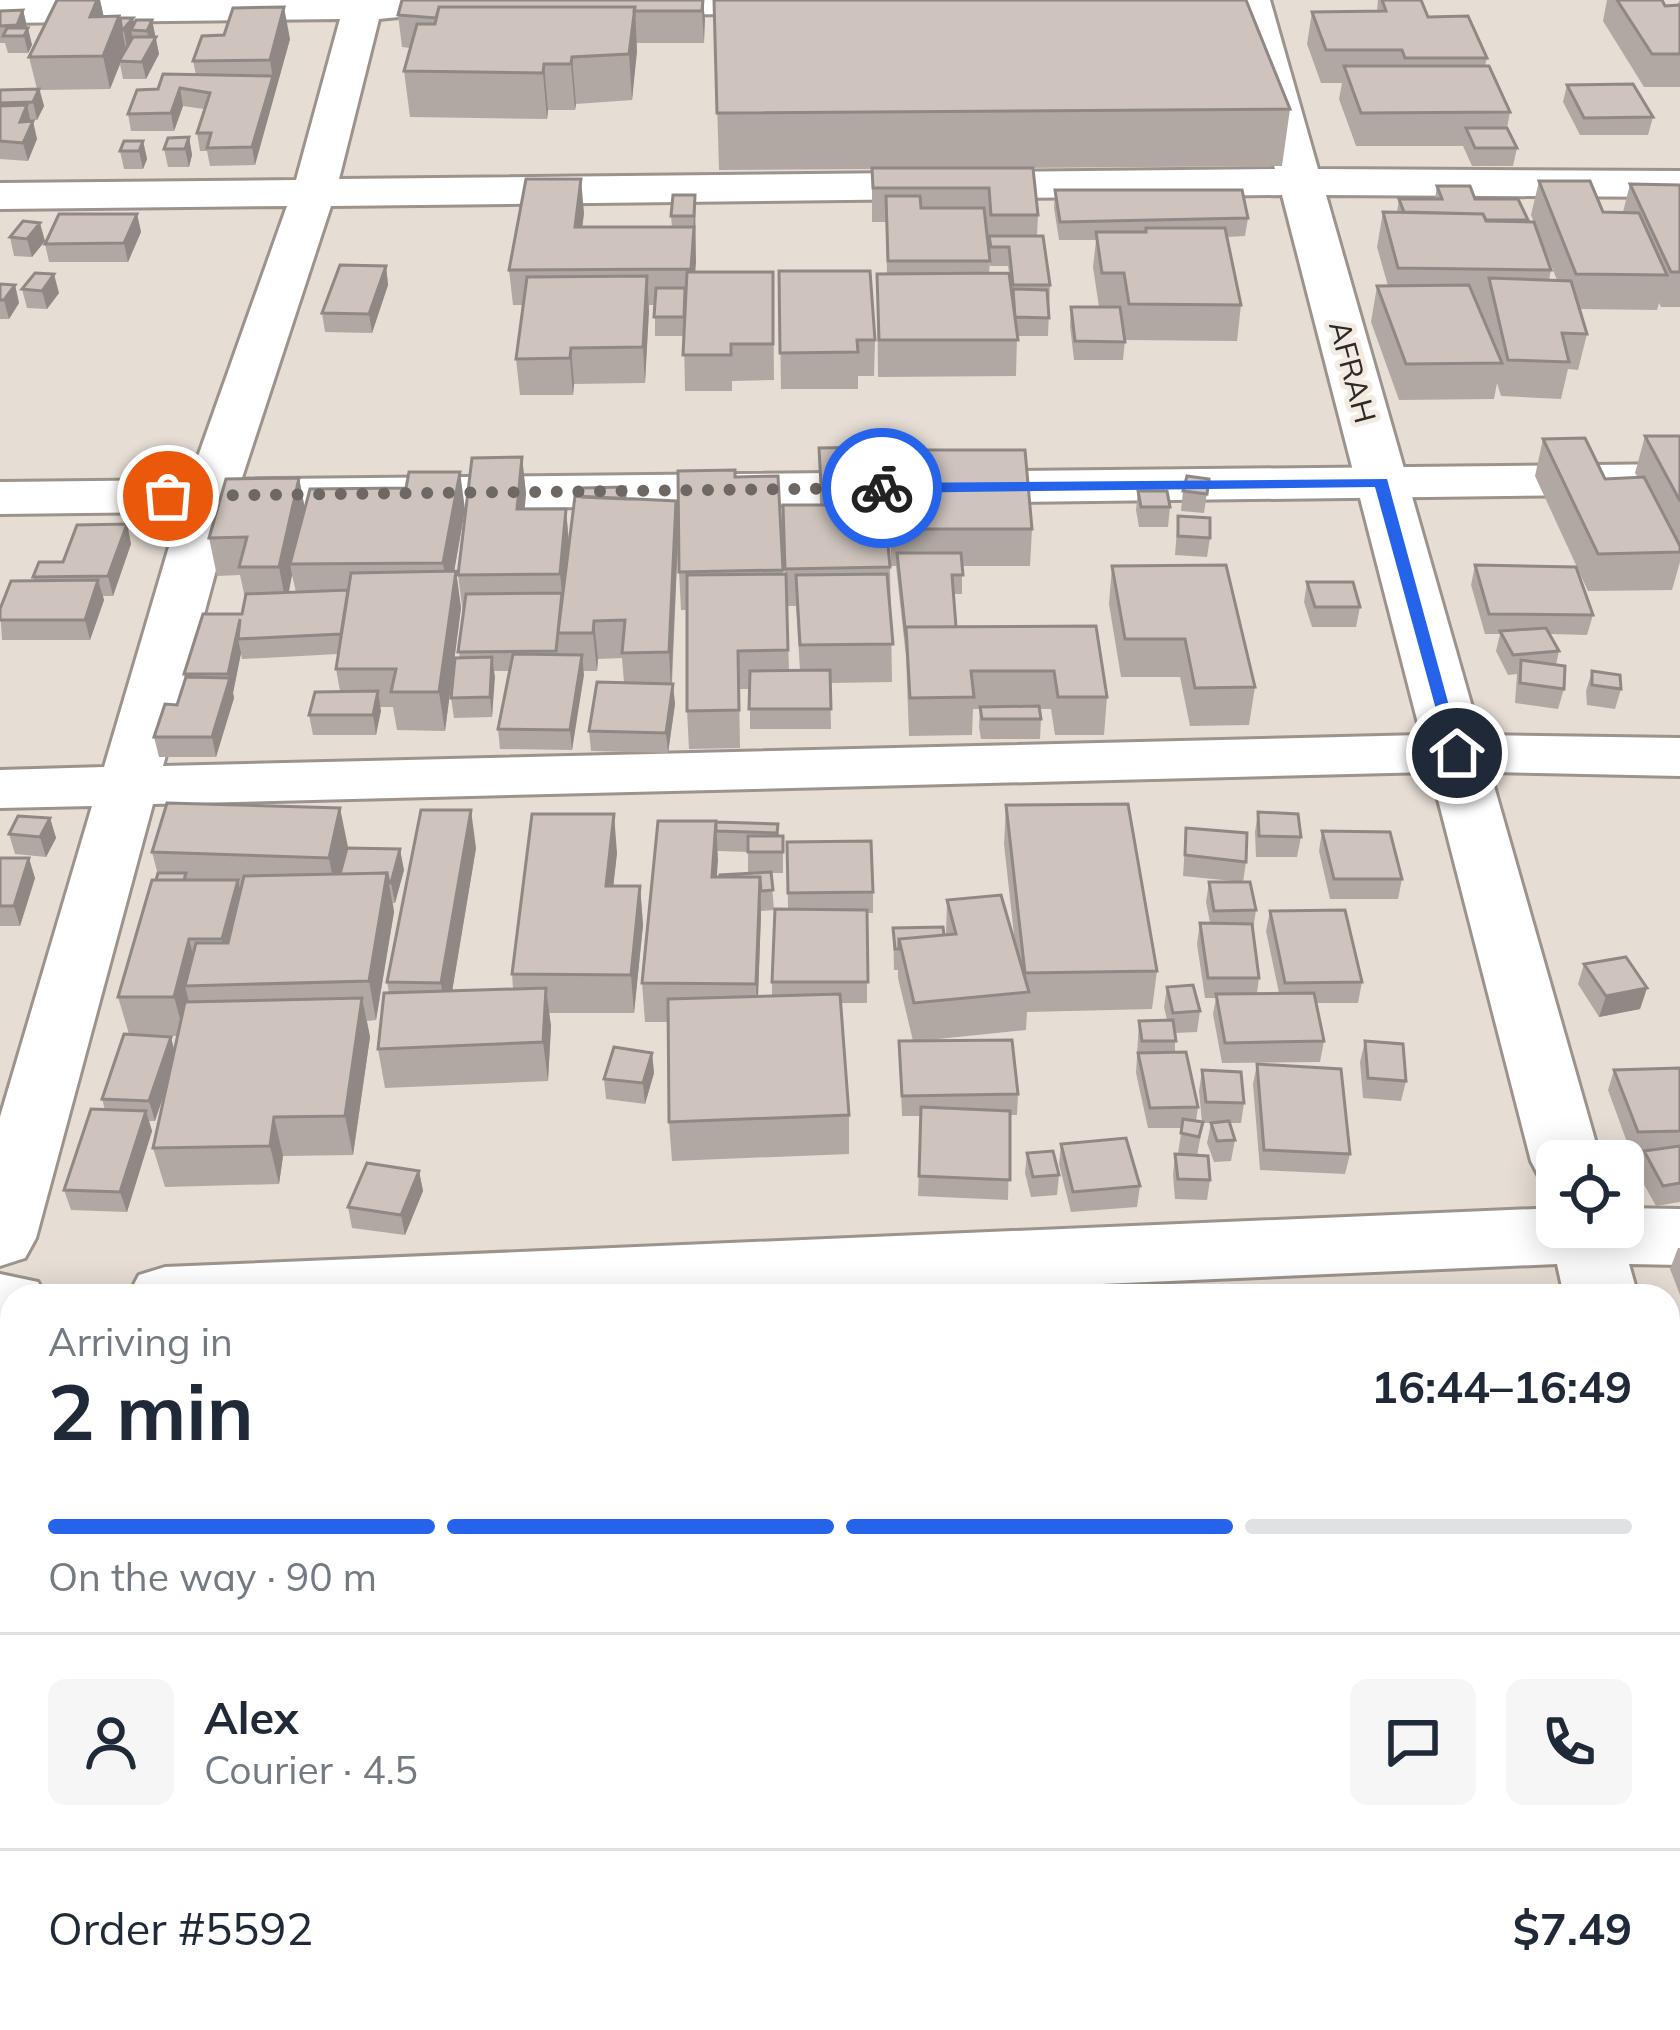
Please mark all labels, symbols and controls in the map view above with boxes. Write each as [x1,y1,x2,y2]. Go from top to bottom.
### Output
street label: AFRAH [1321,316,1385,427]
courier [822,428,942,548]
pin [117,445,219,547]
icon: bike [849,455,915,521]
icon: bag [135,463,201,529]
pin [1406,702,1508,804]
icon: home [1424,720,1490,786]
map controls [1536,1140,1644,1248]
button: locate [1536,1140,1644,1248]
text: Arriving in [48,1317,233,1366]
text: 16:44–16:49 [1371,1358,1632,1414]
text: 2 min [48,1362,254,1460]
text: On the way · 90 m [48,1552,377,1601]
button: person [48,1679,174,1805]
button: chat [1350,1679,1476,1805]
button: phone [1506,1679,1632,1805]
text: Alex [204,1689,299,1745]
text: Courier · 4.5 [204,1745,418,1794]
text: Order #5592 [48,1900,313,1956]
text: $7.49 [1513,1900,1632,1956]

